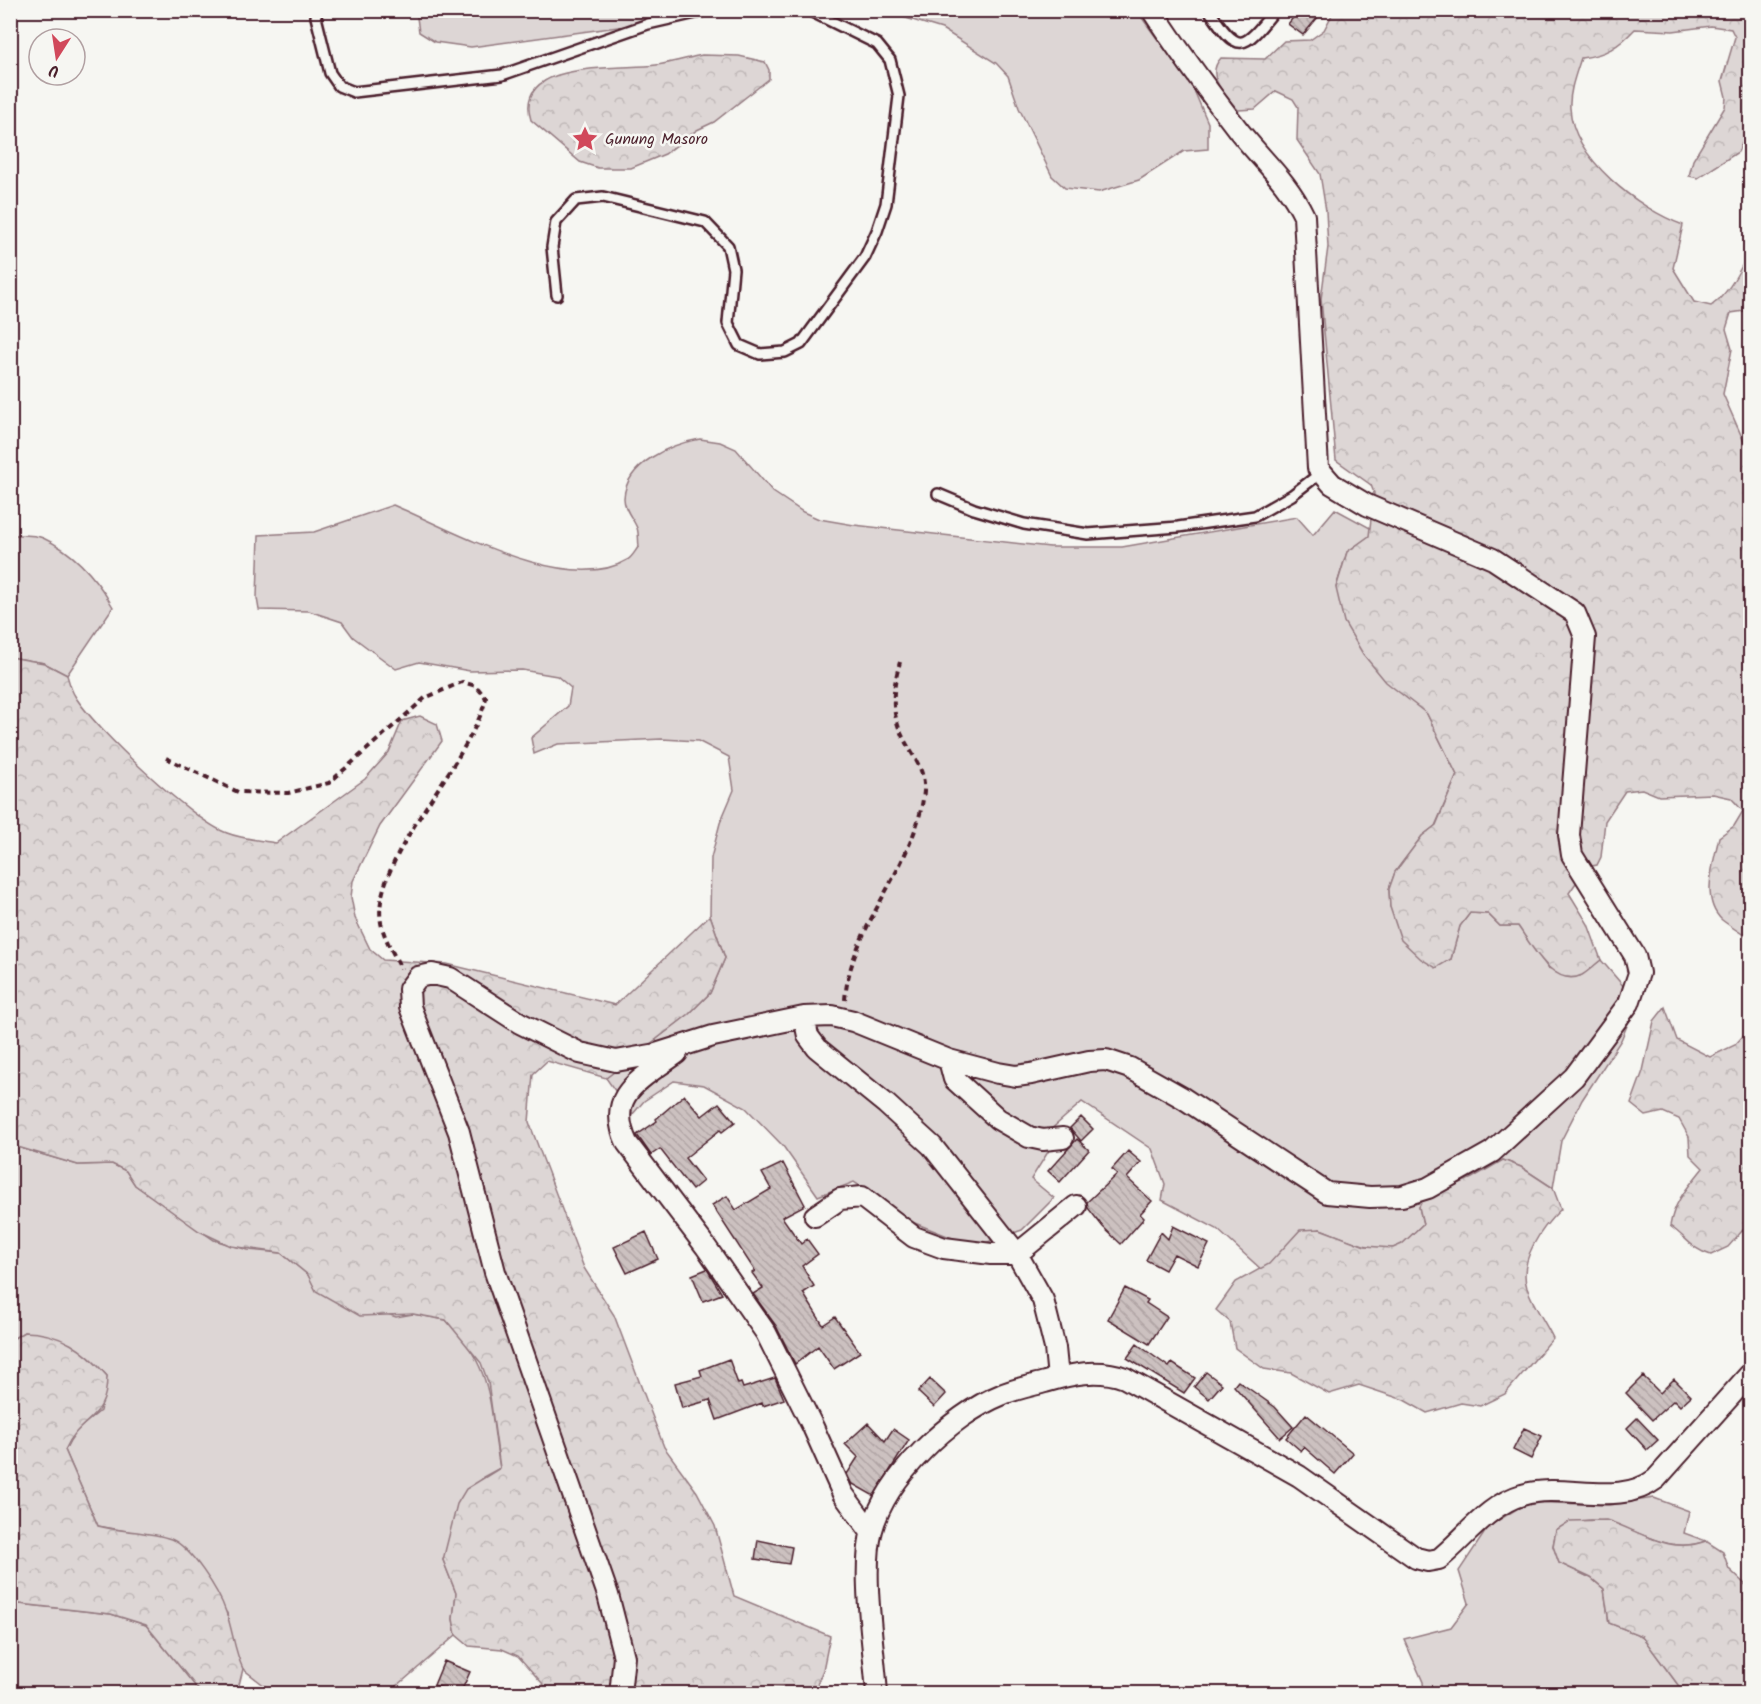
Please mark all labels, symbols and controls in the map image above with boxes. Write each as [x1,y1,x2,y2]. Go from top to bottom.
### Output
north arrow [27,27,87,87]
text: U [46,57,61,83]
place icon: Gunung Masoro [570,124,600,154]
place label: Gunung Masoro [605,127,708,152]

